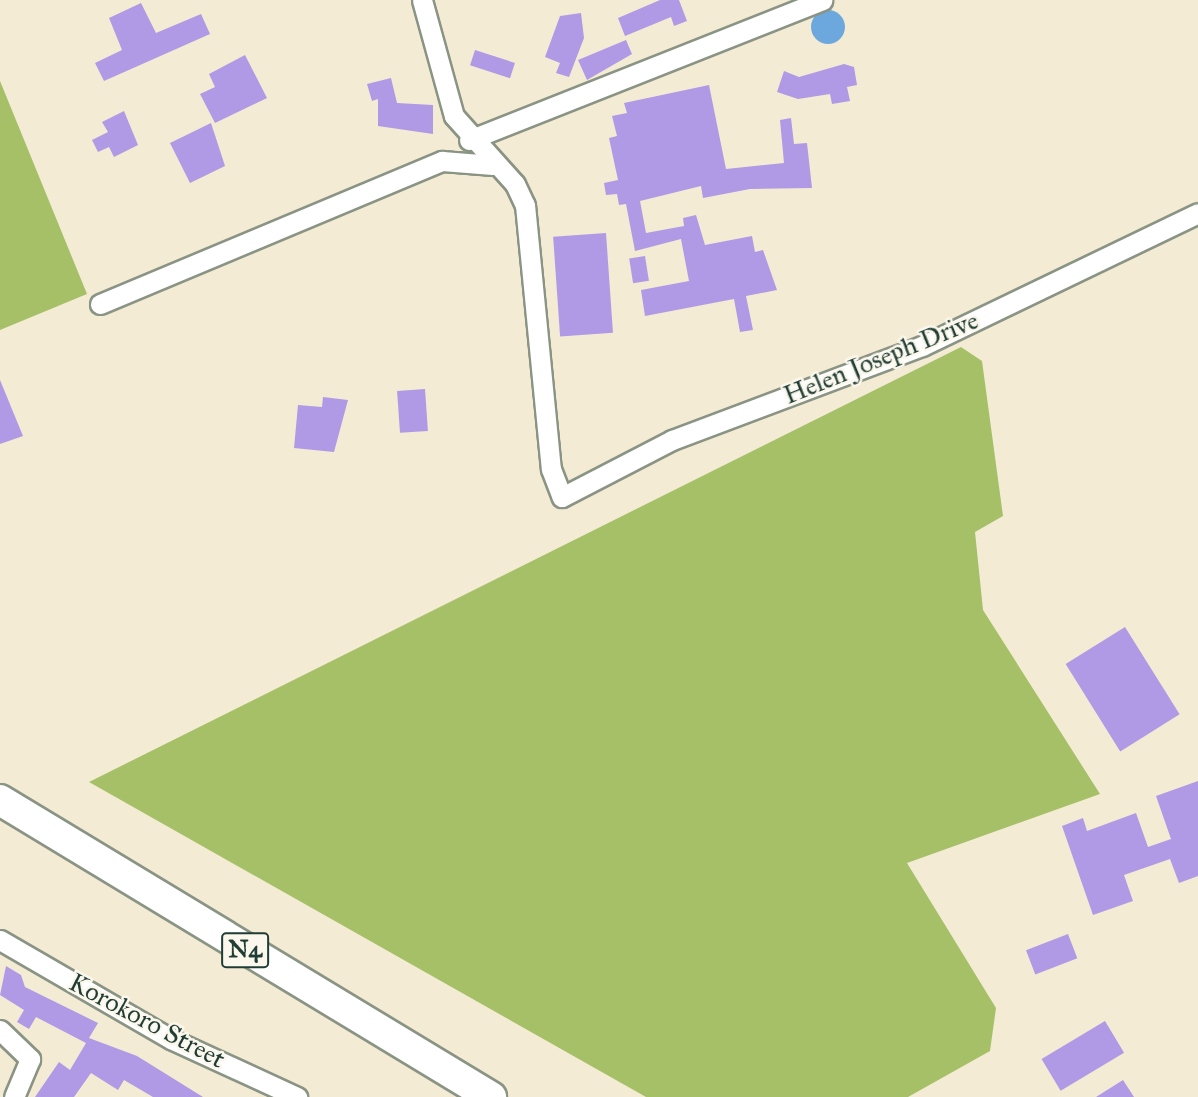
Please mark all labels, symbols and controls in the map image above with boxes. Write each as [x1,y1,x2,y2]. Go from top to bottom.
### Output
street label: Helen Joseph Drive [779,305,983,411]
road number: N4 [220,930,270,970]
street label: Korokoro Street [64,967,230,1075]

